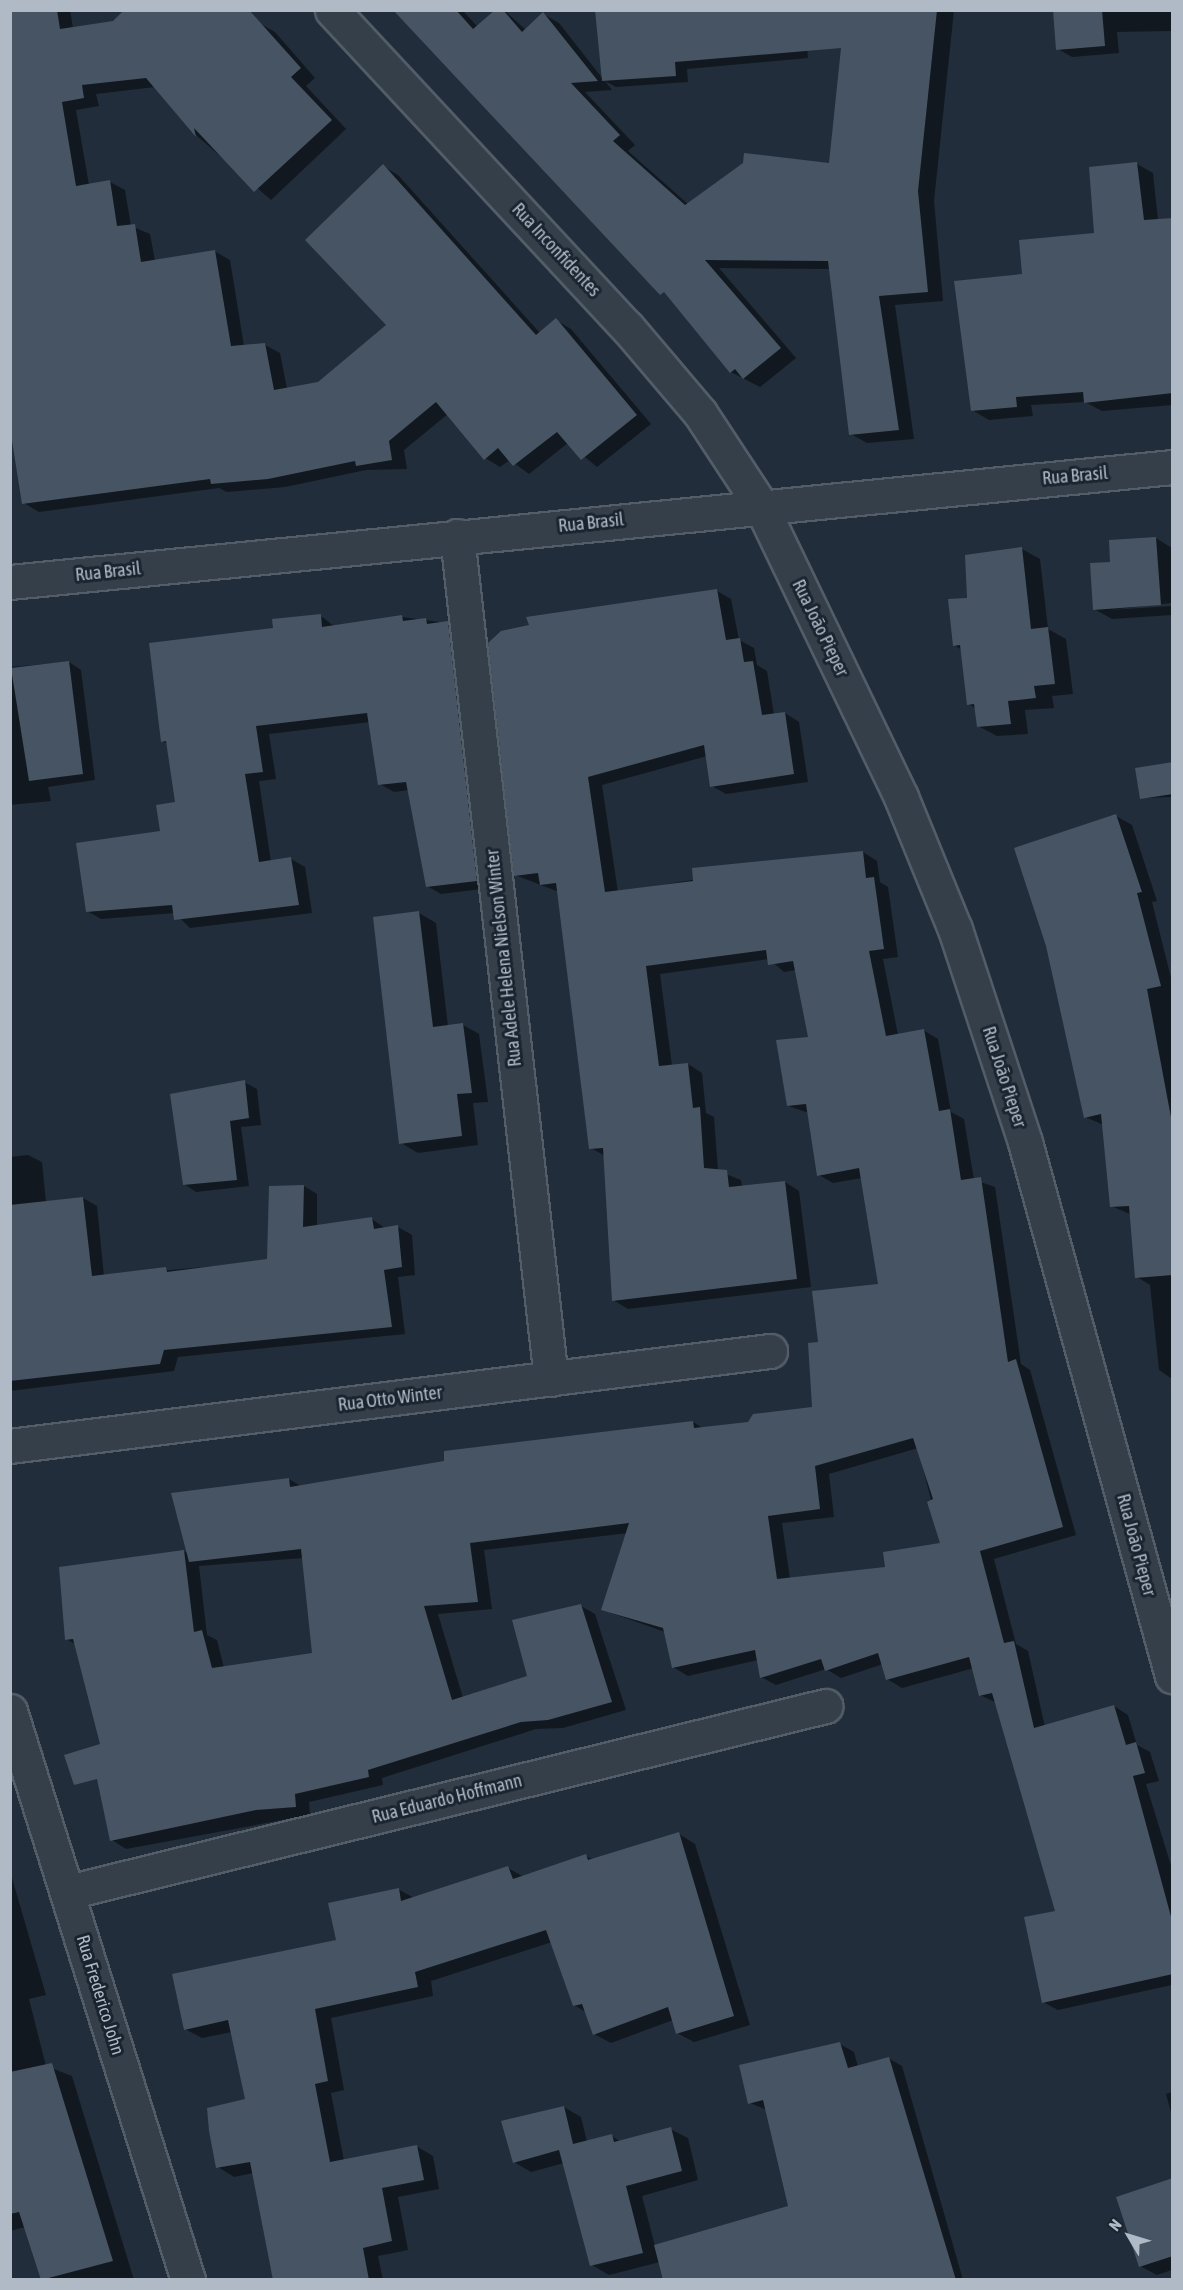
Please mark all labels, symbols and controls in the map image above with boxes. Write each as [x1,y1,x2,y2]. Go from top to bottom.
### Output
street label: Rua Inconfidentes [507,199,605,301]
street label: Rua Brasil [1041,462,1109,490]
street label: Rua Brasil [557,509,625,537]
street label: Rua Brasil [74,558,142,586]
street label: Rua João Pieper [787,576,853,680]
street label: Rua Adele Helena Nielson Winter [482,848,526,1068]
street label: Rua João Pieper [978,1024,1030,1130]
street label: Rua Otto Winter [337,1382,443,1416]
street label: Rua João Pieper [1112,1492,1160,1598]
street label: Rua Eduardo Hoffmann [370,1770,524,1828]
street label: Rua Frederico John [72,1932,128,2058]
north arrow [1099,2206,1159,2266]
text: N [1105,2216,1125,2234]

